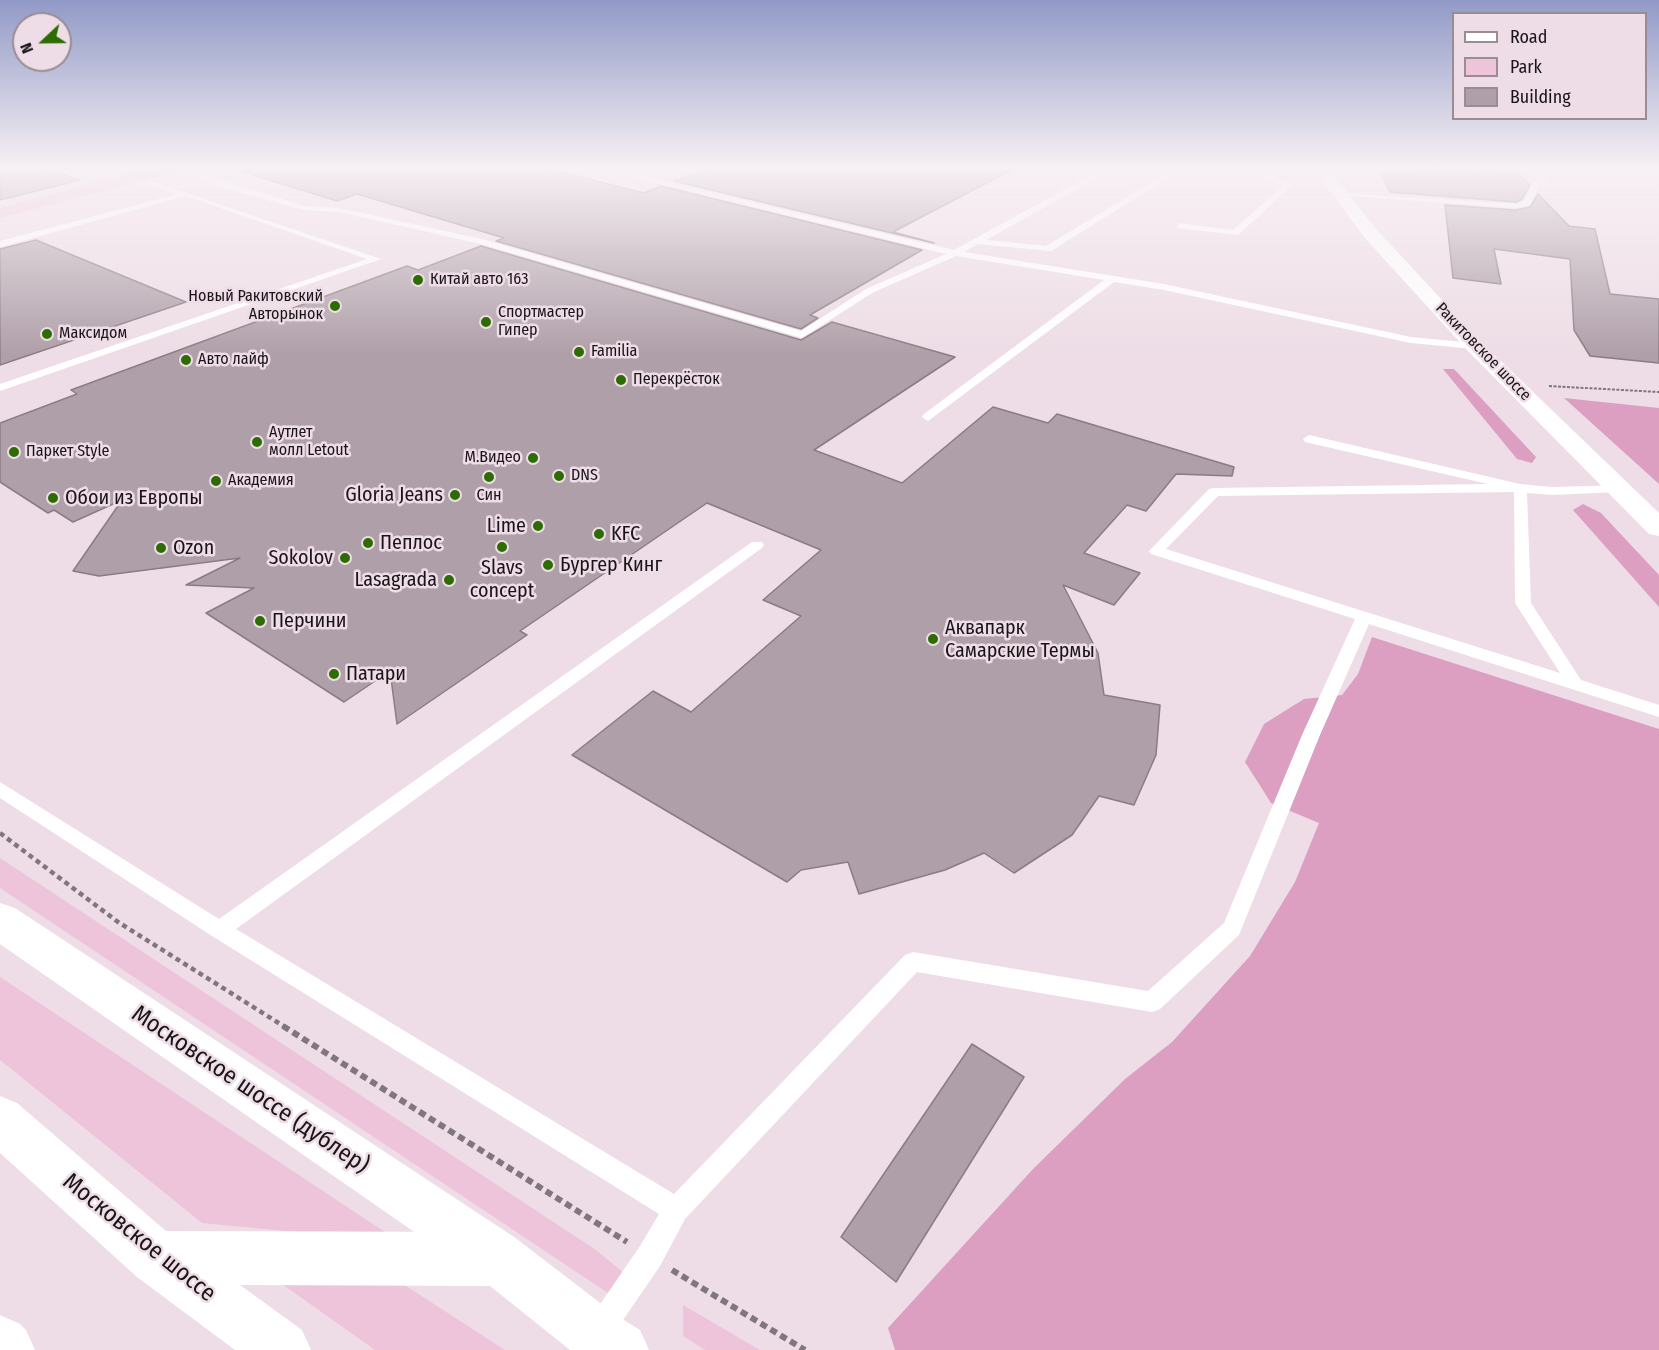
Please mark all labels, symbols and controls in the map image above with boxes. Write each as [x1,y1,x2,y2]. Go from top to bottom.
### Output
north arrow [12,12,72,72]
legend [1452,12,1647,120]
text: Road [1510,26,1547,48]
text: N [16,40,37,56]
text: Park [1510,56,1542,78]
text: Building [1510,86,1571,108]
place label: Китай авто 163 [430,270,528,290]
marker: Китай авто 163 [411,273,425,287]
place label: Новый Ракитовский Авторынок [188,287,323,325]
marker: Новый Ракитовский Авторынок [328,299,342,313]
street label: Ракитовское шоссе [1431,299,1535,405]
place label: Спортмастер Гипер [498,303,584,341]
marker: Спортмастер Гипер [479,315,493,329]
place label: Максидом [59,324,127,344]
marker: Максидом [40,327,54,341]
place label: Familia [591,342,637,362]
marker: Familia [572,345,586,359]
place label: Авто лайф [198,350,269,370]
marker: Авто лайф [179,353,193,367]
place label: Перекрёсток [633,370,720,390]
marker: Перекрёсток [614,373,628,387]
place label: Аутлет молл Letout [269,423,349,461]
marker: Аутлет молл Letout [250,435,264,449]
place label: Паркет Style [26,442,109,462]
marker: Паркет Style [7,445,21,459]
place label: М.Видео [465,448,521,468]
marker: М.Видео [526,451,540,465]
place label: DNS [571,466,598,486]
marker: DNS [552,469,566,483]
marker: Син [482,470,496,484]
place label: Академия [228,471,294,491]
marker: Академия [209,474,223,488]
place label: Gloria Jeans [345,483,443,507]
place label: Обои из Европы [65,486,203,510]
place label: Син [476,486,502,506]
marker: Gloria Jeans [448,488,462,502]
marker: Обои из Европы [46,491,60,505]
place label: Lime [487,514,526,538]
marker: Lime [531,519,545,533]
place label: KFC [611,522,640,546]
marker: KFC [592,527,606,541]
place label: Пеплос [380,531,442,555]
place label: Ozon [173,536,214,560]
marker: Пеплос [361,536,375,550]
marker: Slavs concept [495,540,509,554]
marker: Ozon [154,541,168,555]
place label: Sokolov [268,546,333,570]
marker: Sokolov [338,551,352,565]
place label: Бургер Кинг [560,553,662,577]
place label: Slavs concept [470,556,534,603]
marker: Бургер Кинг [541,558,555,572]
place label: Lasagrada [355,568,437,592]
marker: Lasagrada [442,573,456,587]
place label: Перчини [272,609,347,633]
marker: Перчини [253,614,267,628]
place label: Аквапарк Самарские Термы [945,616,1095,663]
marker: Аквапарк Самарские Термы [926,632,940,646]
place label: Патари [346,662,406,686]
marker: Патари [327,667,341,681]
street label: Московское шоссе (дублер) [126,1000,374,1180]
street label: Московское шоссе [57,1168,221,1308]

